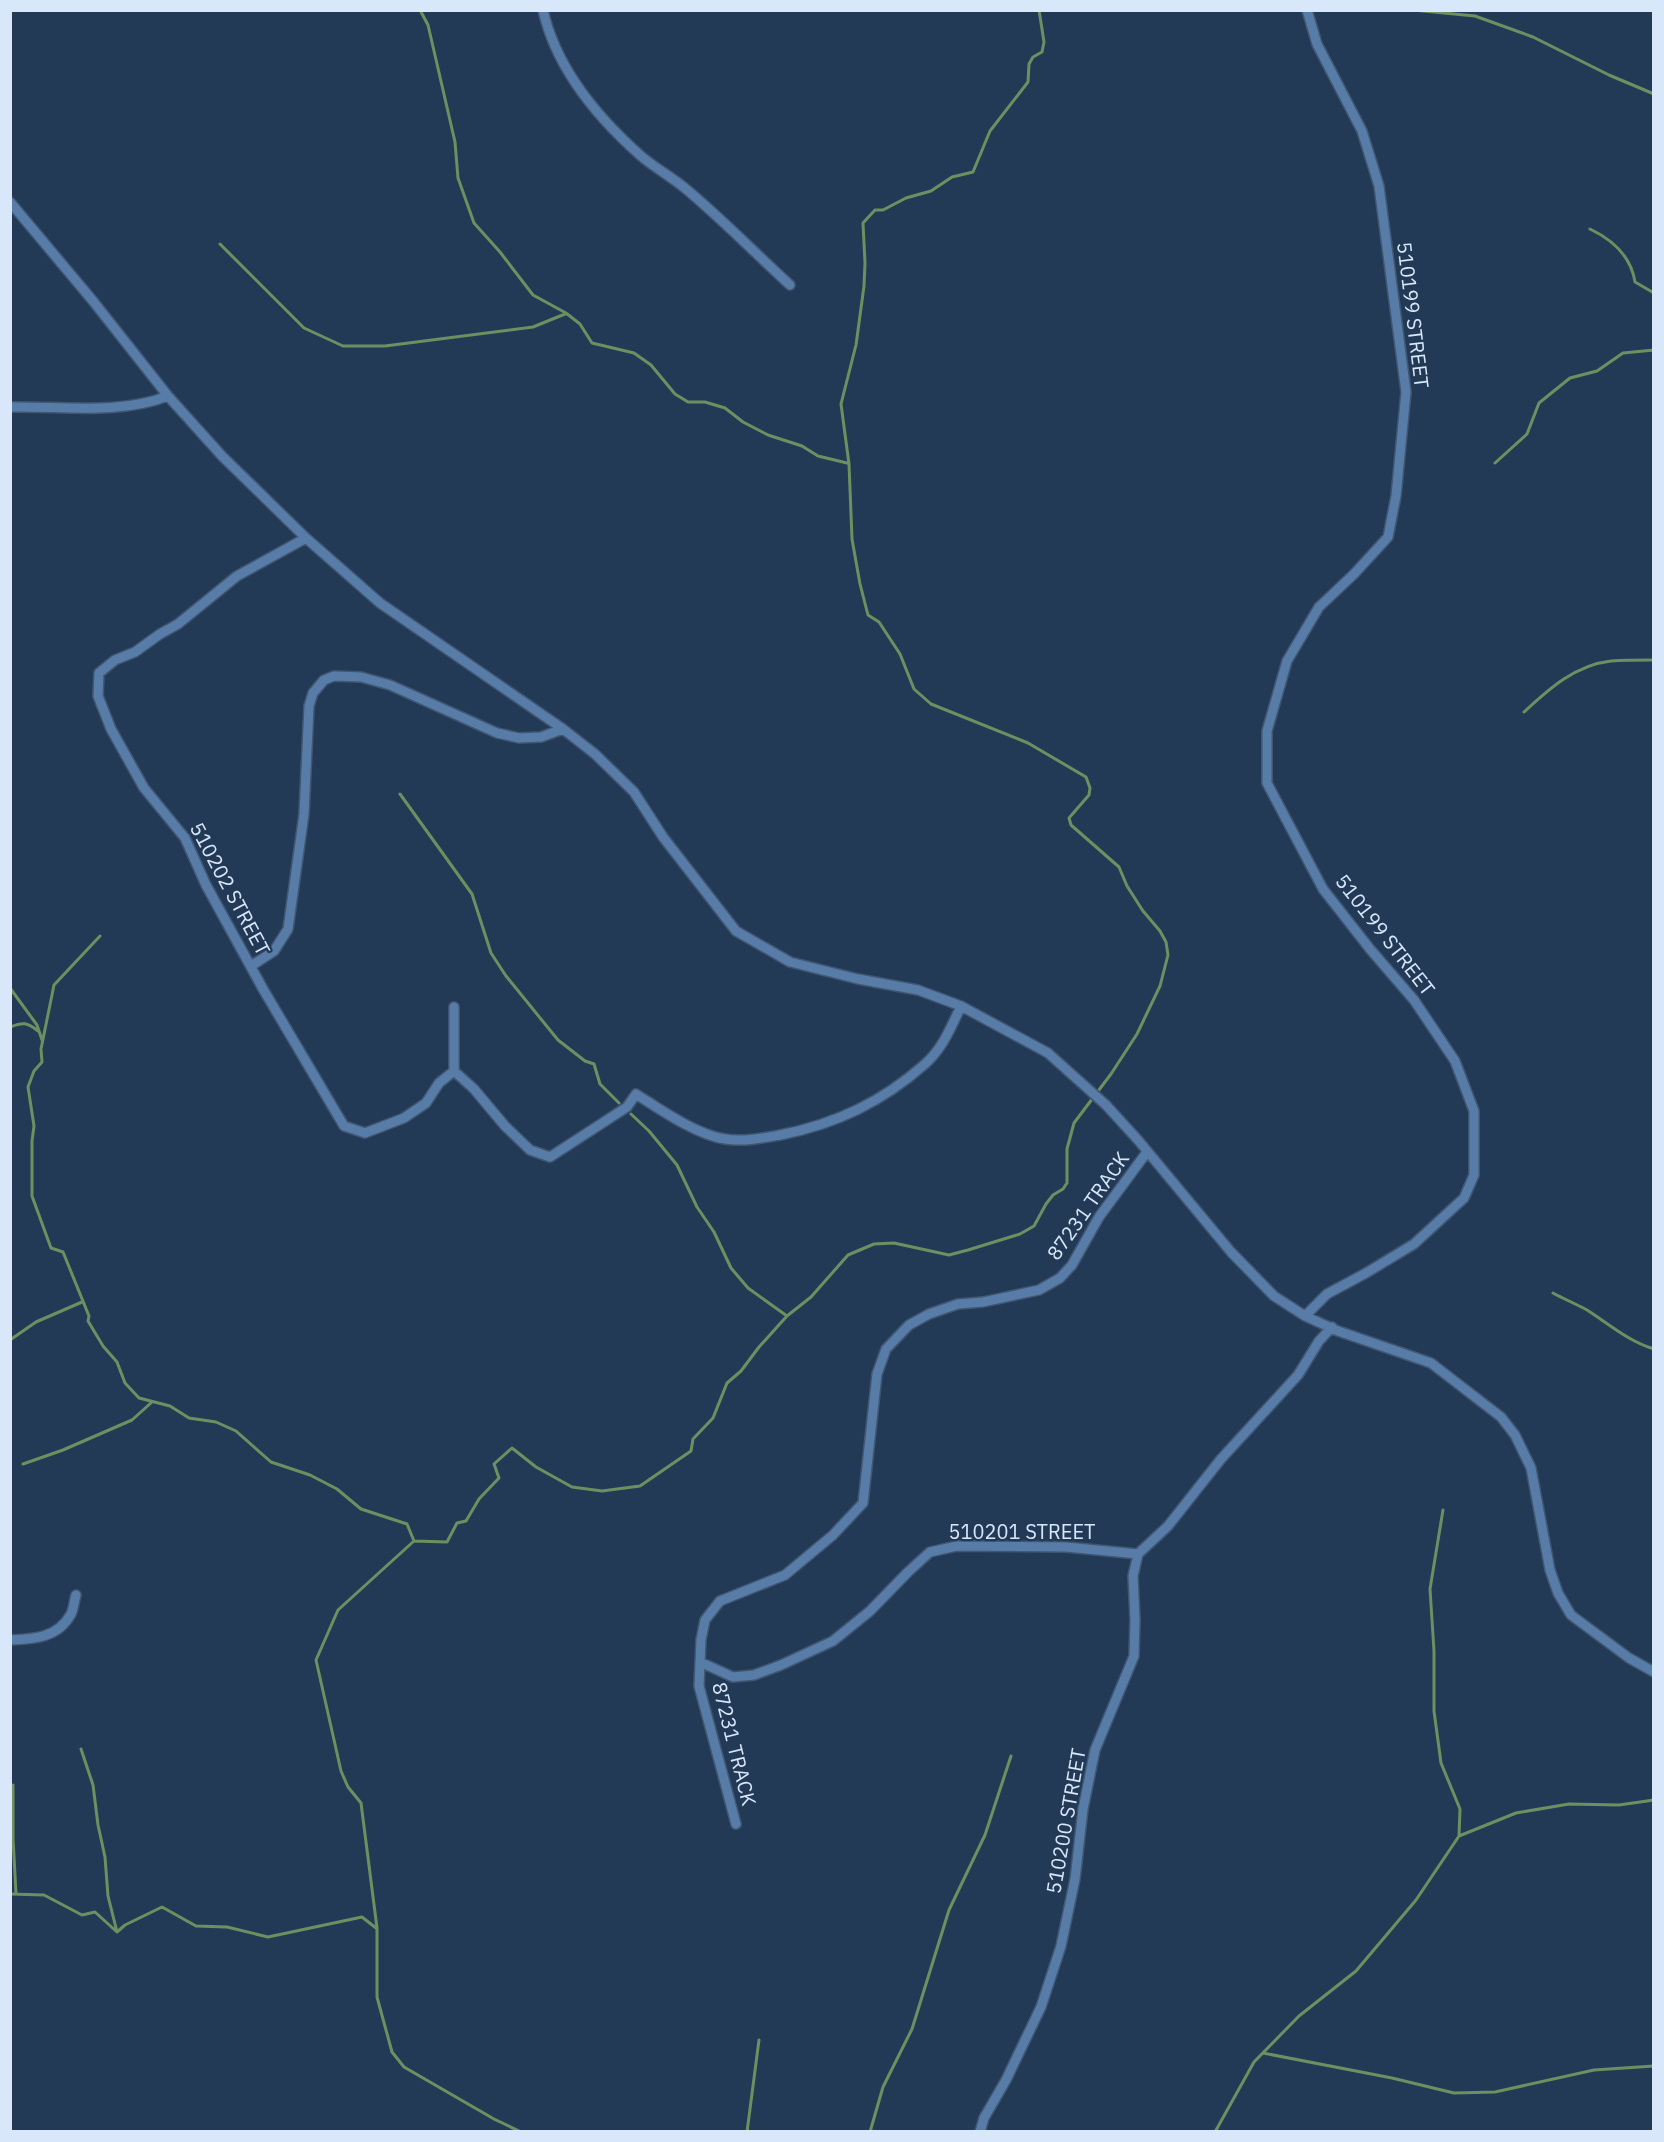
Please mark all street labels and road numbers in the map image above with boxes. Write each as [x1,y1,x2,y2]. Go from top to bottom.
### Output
street label: 510199 STREET [1391,240,1436,390]
street label: 510202 STREET [184,817,277,960]
street label: 510199 STREET [1329,868,1441,1001]
street label: 87231 TRACK [1040,1146,1135,1265]
street label: 510201 STREET [948,1518,1096,1545]
street label: 87231 TRACK [706,1679,763,1809]
street label: 510200 STREET [1039,1746,1092,1896]

